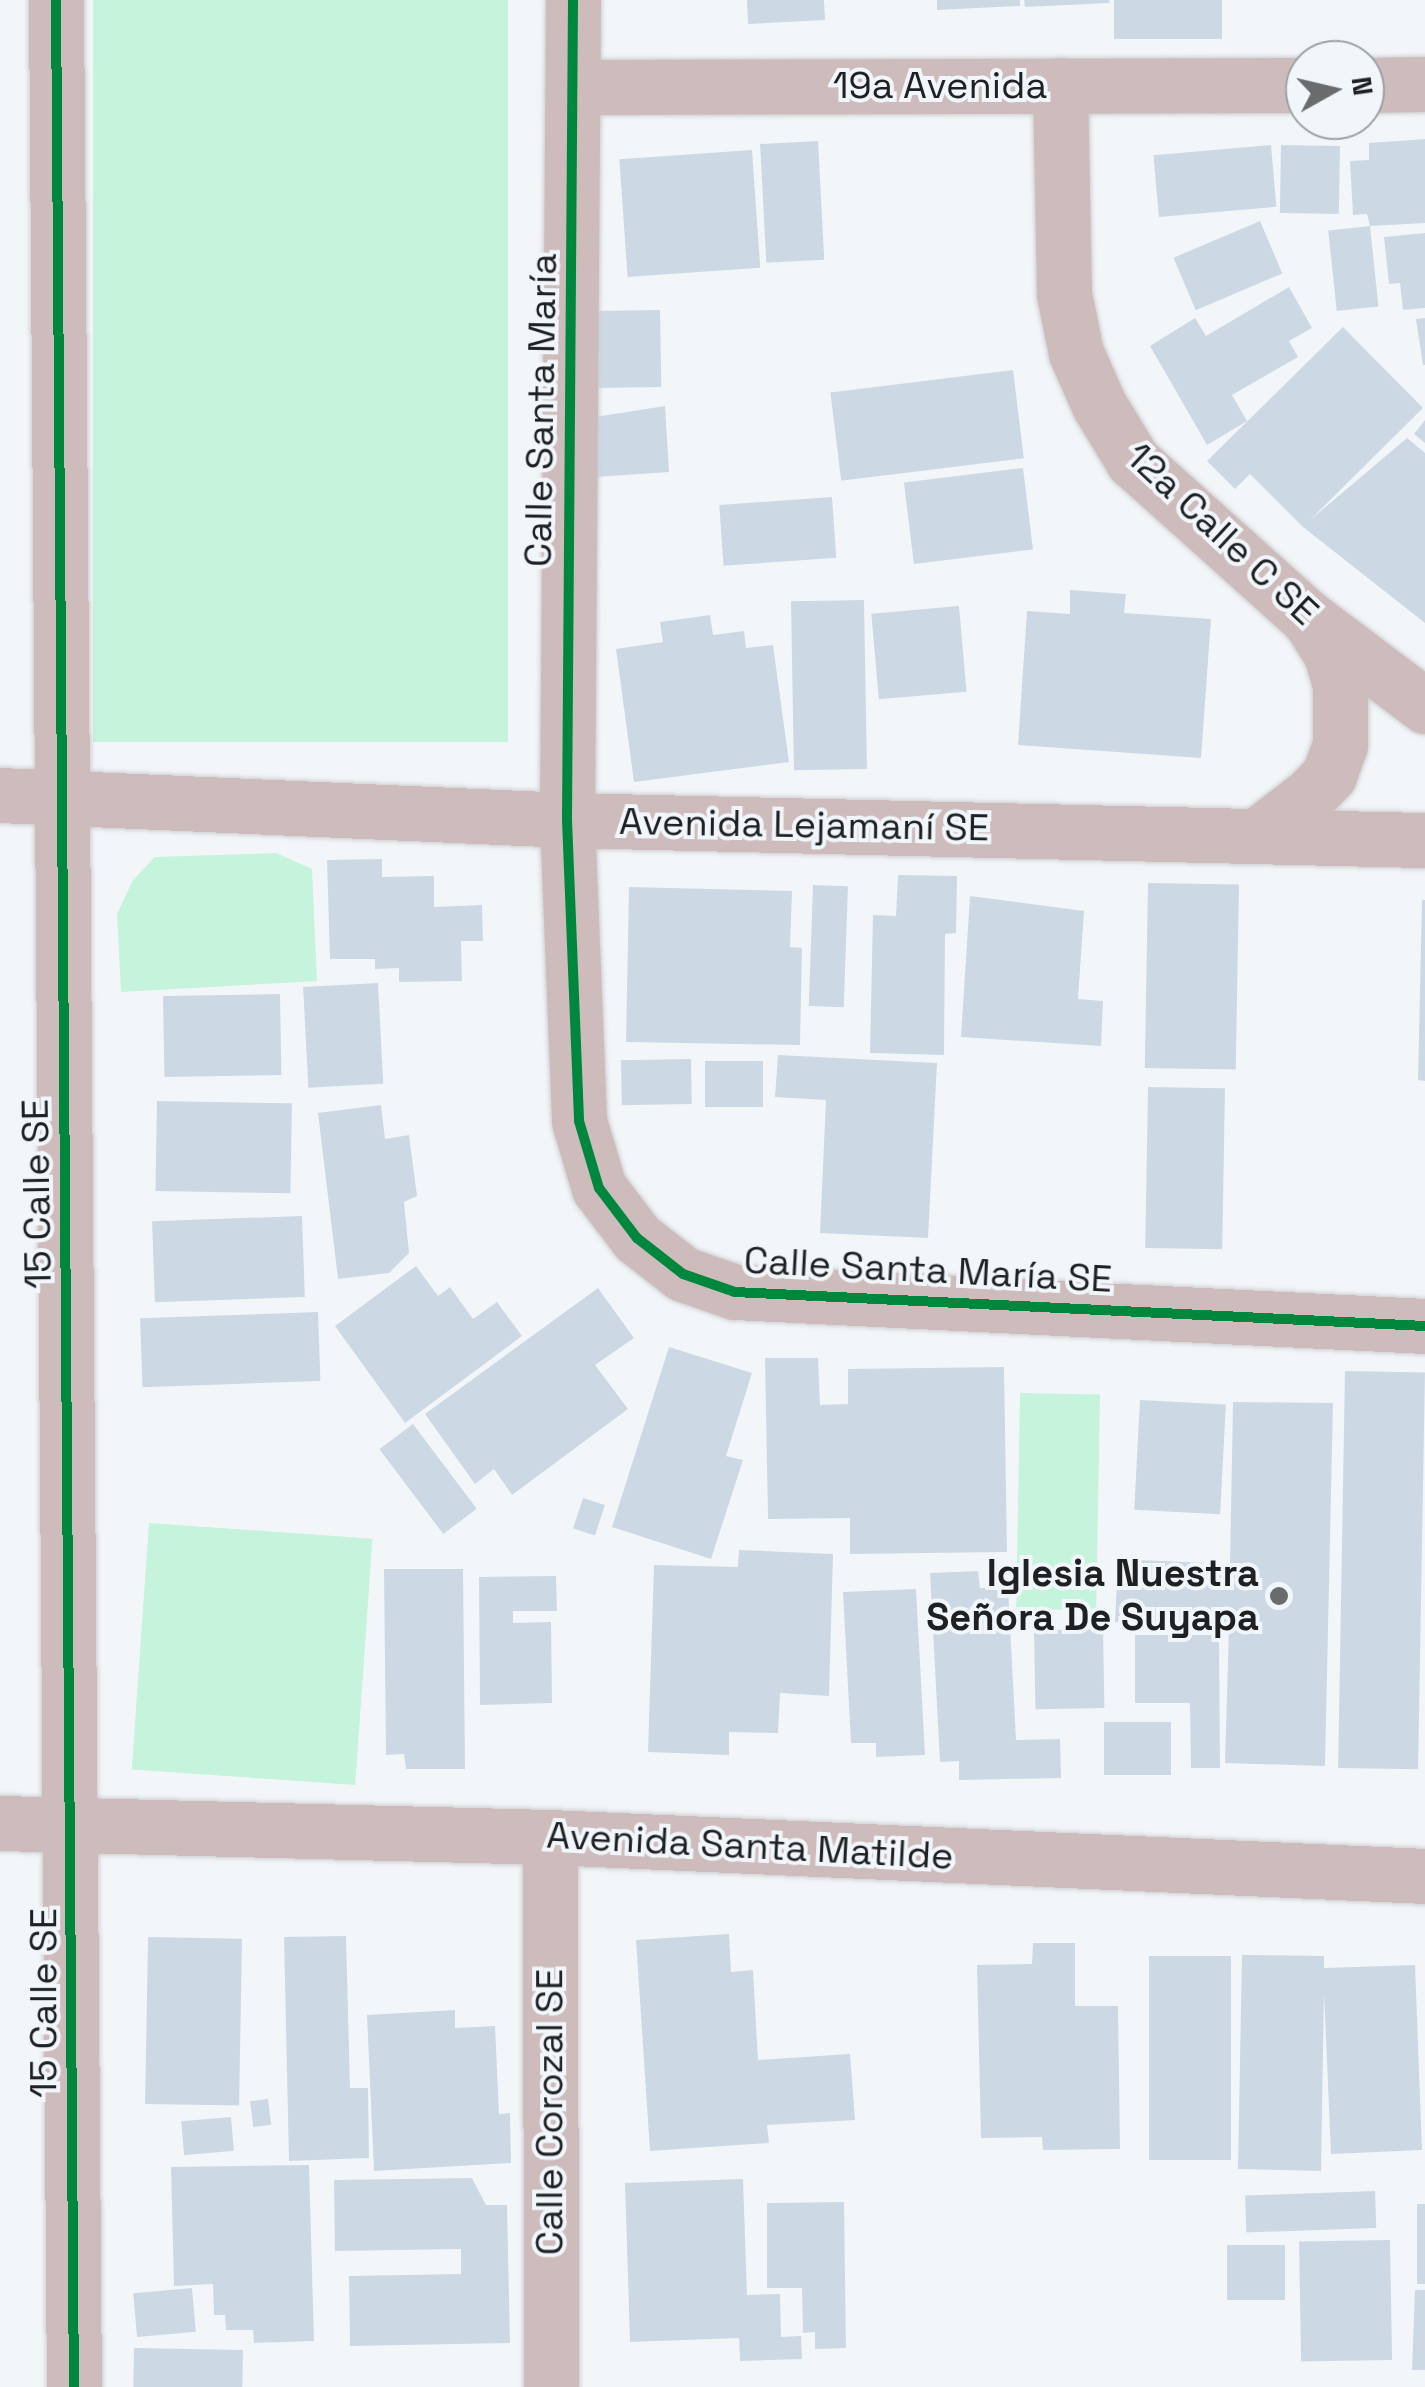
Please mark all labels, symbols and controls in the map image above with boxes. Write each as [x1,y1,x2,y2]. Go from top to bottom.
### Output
north arrow [1285,40,1385,140]
street label: 19a Avenida [832,63,1048,109]
text: N [1344,74,1382,98]
street label: Calle Santa María [515,253,567,567]
street label: 12a Calle C SE [1116,433,1328,635]
street label: Avenida Lejamaní SE [619,799,989,851]
street label: 15 Calle SE [13,1099,61,1289]
street label: Calle Santa María SE [743,1238,1113,1302]
place label: Iglesia Nuestra Señora De Suyapa [926,1551,1259,1640]
marker: Iglesia Nuestra Señora De Suyapa [1268,1585,1290,1607]
street label: Avenida Santa Matilde [545,1813,955,1879]
street label: 15 Calle SE [21,1908,67,2098]
street label: Calle Corozal SE [527,1969,573,2255]

